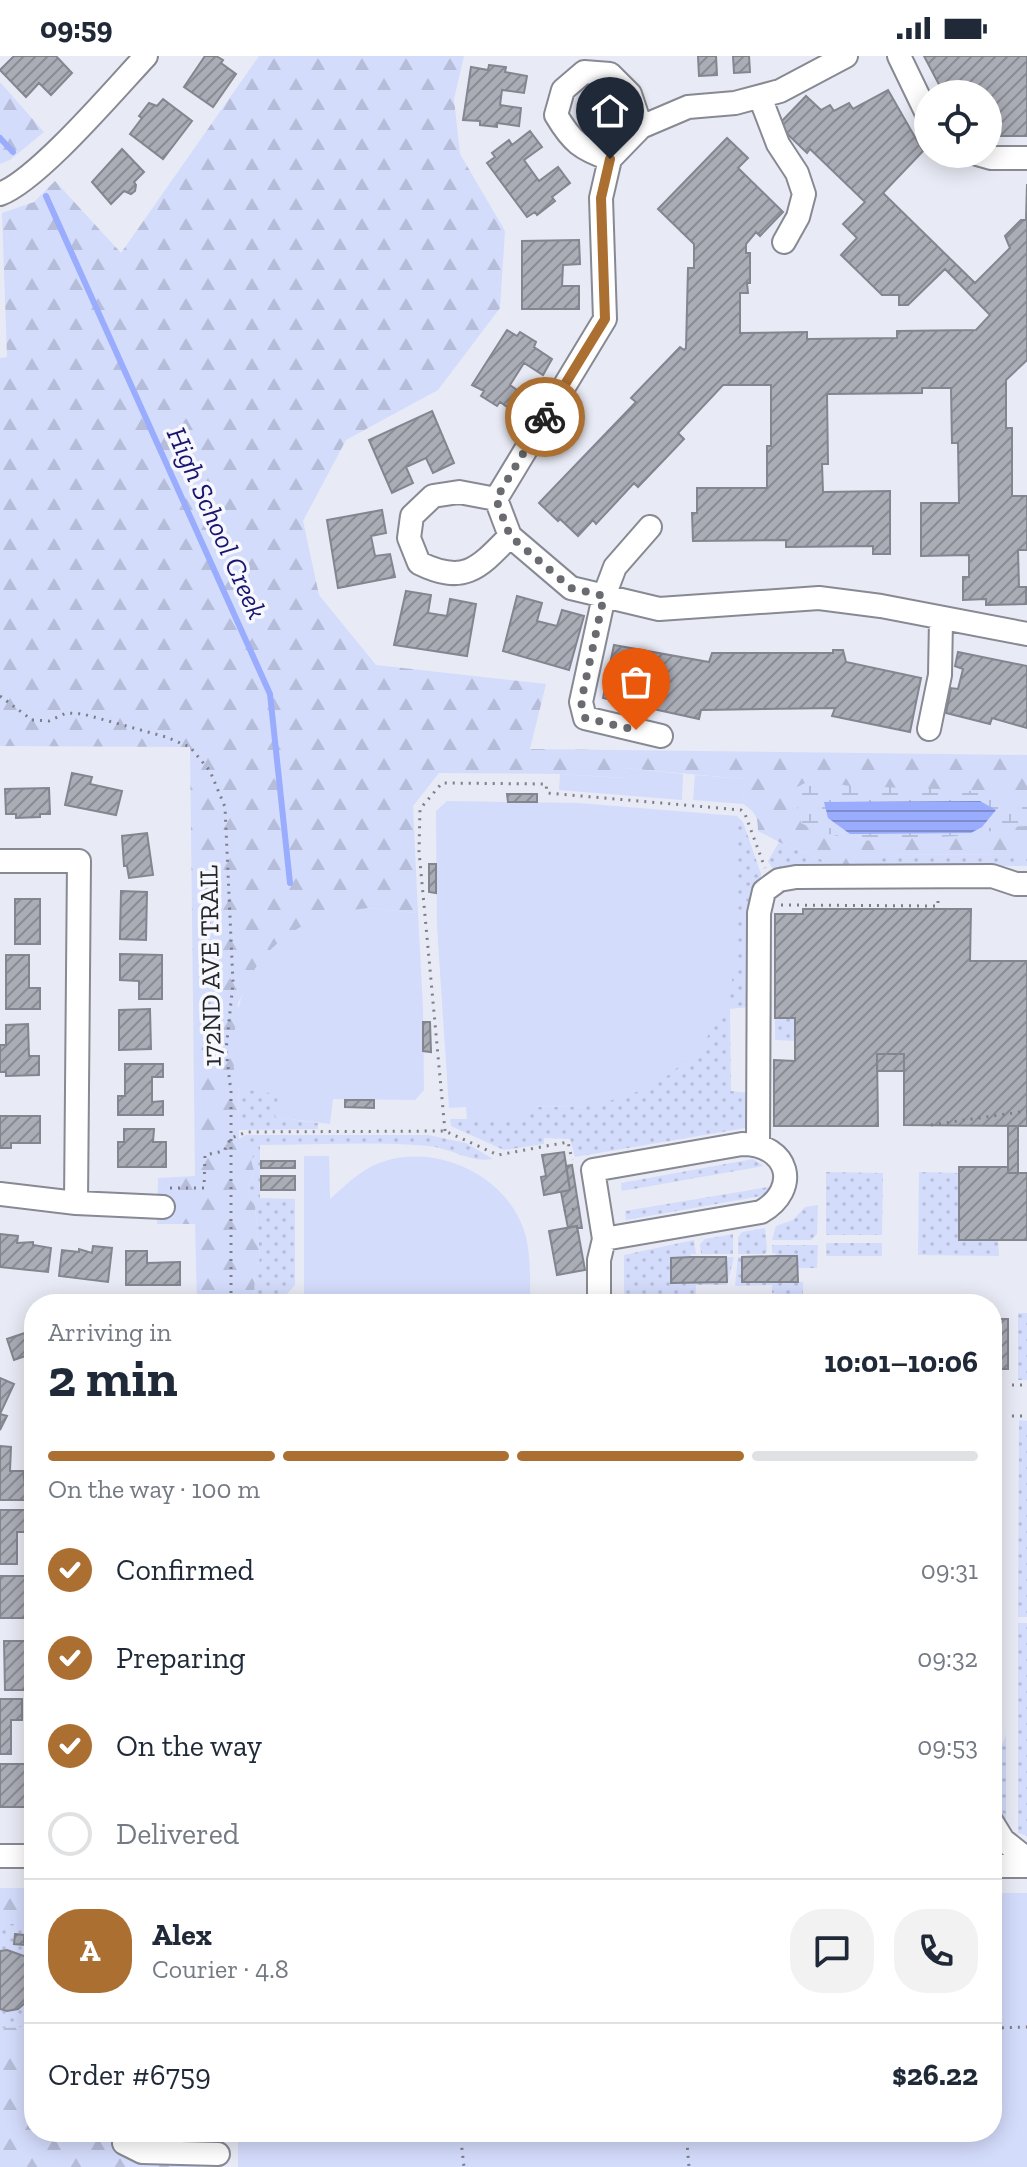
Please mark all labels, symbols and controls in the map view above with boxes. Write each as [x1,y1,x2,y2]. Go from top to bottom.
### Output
text: 09:59 [40,10,112,46]
pin [576,77,644,159]
map controls [914,80,1002,168]
button: locate [914,80,1002,168]
icon: home [588,89,632,133]
courier [505,377,585,457]
icon: bike [523,395,567,439]
water label: High School Creek [160,422,274,624]
pin [602,648,670,730]
icon: bag [614,660,658,704]
street label: 172ND AVE TRAIL [192,865,228,1067]
text: Arriving in [48,1316,171,1348]
text: 10:01–10:06 [824,1344,978,1380]
text: 2 min [48,1347,178,1409]
text: On the way · 100 m [48,1473,260,1505]
icon: check [48,1548,92,1592]
text: Confirmed [116,1552,254,1588]
text: 09:31 [921,1554,978,1586]
icon: check [48,1636,92,1680]
text: Preparing [116,1640,246,1676]
text: 09:32 [917,1642,978,1674]
icon: check [48,1724,92,1768]
text: On the way [116,1728,262,1764]
text: 09:53 [917,1730,978,1762]
text: Delivered [116,1816,239,1852]
button: chat [790,1909,874,1993]
button: phone [894,1909,978,1993]
text: Alex [152,1917,212,1953]
text: A [80,1933,100,1969]
text: Courier · 4.8 [152,1953,289,1985]
text: Order #6759 [48,2057,211,2093]
text: $26.22 [892,2057,978,2093]

